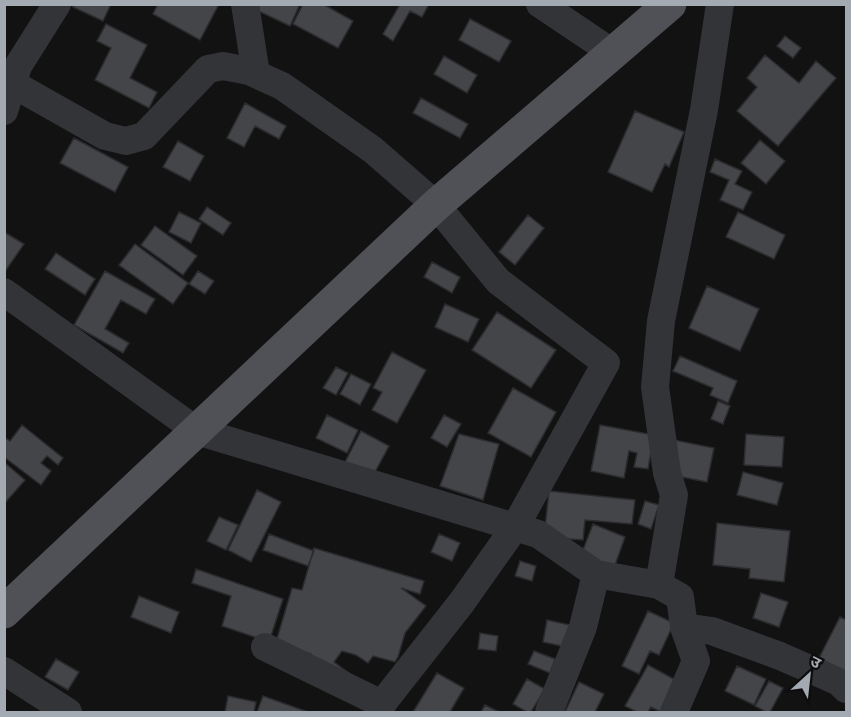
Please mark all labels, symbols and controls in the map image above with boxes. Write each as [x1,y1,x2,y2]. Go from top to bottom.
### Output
north arrow [779,645,839,705]
text: उ [808,651,825,672]

